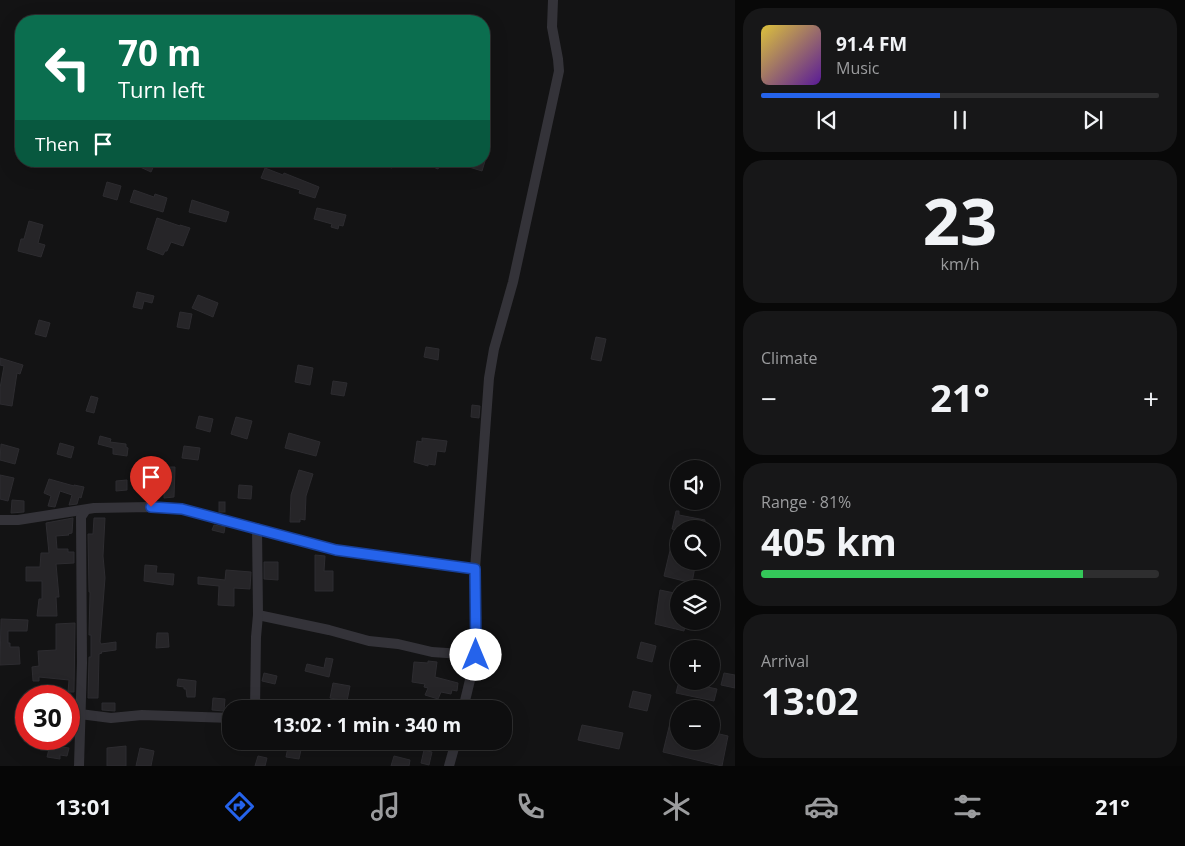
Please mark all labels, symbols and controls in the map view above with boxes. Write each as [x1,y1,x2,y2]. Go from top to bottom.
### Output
text: 70 m [118,29,201,76]
text: 91.4 FM [836,31,907,57]
icon: left [35,35,100,100]
text: Music [836,57,880,79]
text: Turn left [118,74,205,104]
icon: previous [813,106,841,134]
icon: pause [946,106,974,134]
icon: next [1079,106,1107,134]
icon: arrive [89,130,117,158]
text: Then [35,131,79,157]
text: 23 [923,176,997,264]
text: km/h [941,253,979,275]
text: Climate [761,347,818,369]
text: 21° [930,371,990,423]
text: − [761,379,777,417]
text: + [1143,379,1159,417]
pin [130,456,172,507]
map controls [670,460,720,750]
button: sound [670,460,720,510]
icon: arrive [137,463,165,491]
text: Range · 81% [761,491,851,513]
text: 405 km [761,515,897,567]
button: search [670,520,720,570]
button: layers [670,580,720,630]
position arrow [449,628,501,680]
button: + [670,640,720,690]
text: Arrival [761,650,809,672]
text: 13:02 [761,674,859,726]
speed limit sign: 30 [15,685,80,750]
button: − [670,700,720,750]
text: 13:02 · 1 min · 340 m [273,712,461,738]
icon: directions [222,789,257,824]
icon: music [368,789,403,824]
icon: phone [513,789,548,824]
icon: climate [659,789,694,824]
icon: car [804,789,839,824]
icon: filters [950,789,985,824]
text: 13:01 [55,791,112,821]
text: 21° [1095,791,1130,821]

